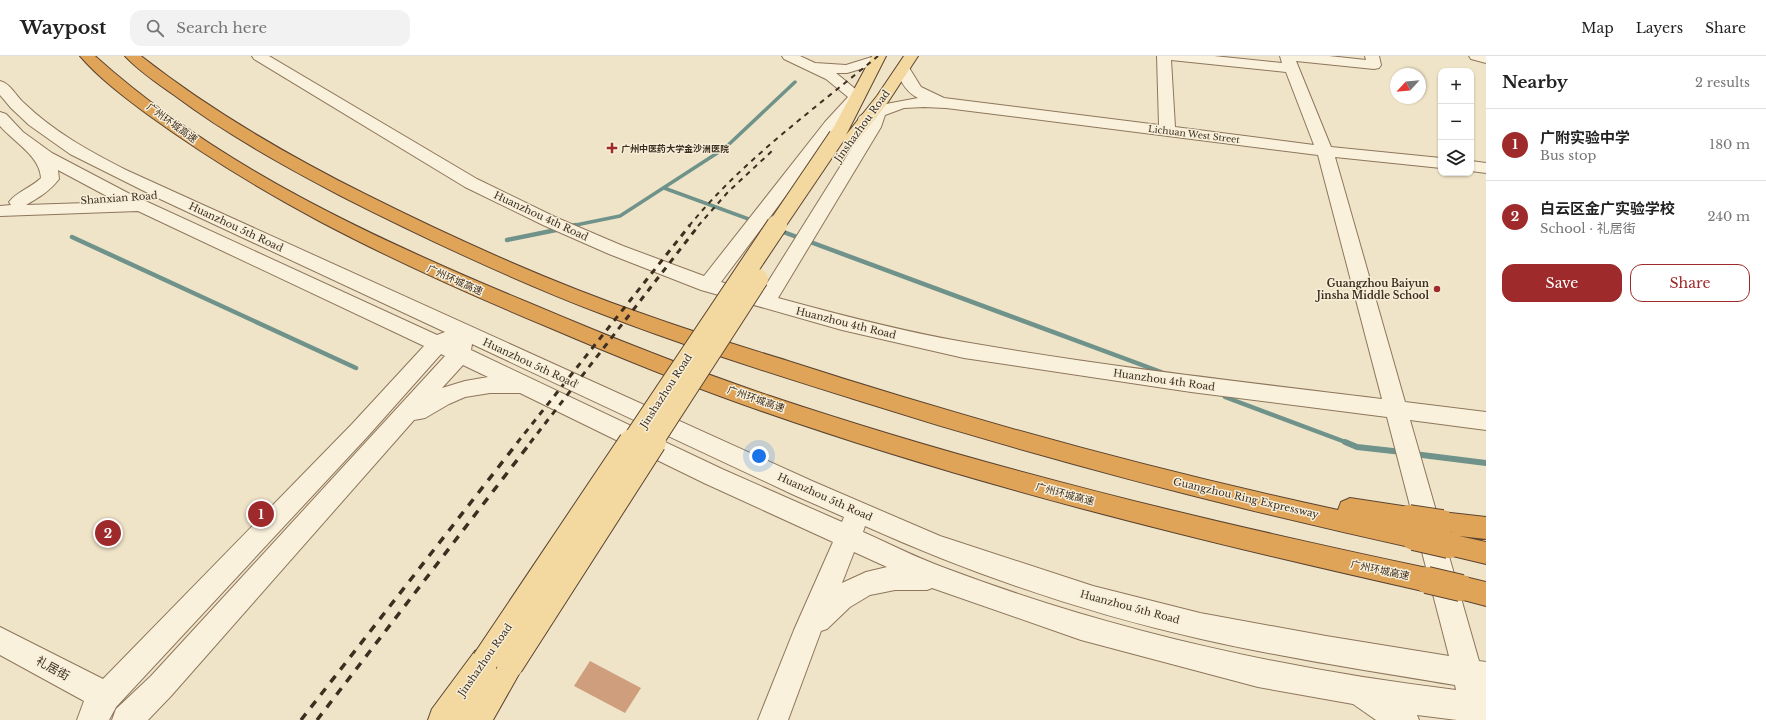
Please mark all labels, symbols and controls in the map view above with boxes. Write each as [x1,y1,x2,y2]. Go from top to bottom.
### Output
search box [130,10,410,46]
text: Waypost [20,16,106,39]
icon: search [144,17,166,39]
text: Search here [176,18,267,37]
text: Map [1581,19,1614,37]
text: Layers [1636,19,1683,37]
text: Share [1705,19,1746,37]
north arrow [1390,68,1426,104]
map controls [1438,68,1474,176]
button: + [1438,68,1474,104]
text: Nearby [1502,72,1568,93]
text: 2 results [1695,74,1750,91]
street label: Jinshazhou Road [830,87,893,166]
street label: 广州环城高速 [144,100,200,146]
button: − [1438,104,1474,140]
street label: Lichuan West Street [1148,123,1241,145]
text: 广附实验中学 [1540,128,1630,147]
text: 1 [1512,136,1518,153]
text: 180 m [1709,136,1750,153]
button: layers [1438,140,1474,176]
marker: 广州中医药大学金沙洲医院 [606,142,618,154]
place label: 广州中医药大学金沙洲医院 [621,143,729,154]
text: Bus stop [1540,147,1596,164]
street label: Huanzhou 4th Road [492,188,591,244]
street label: Shanxian Road [80,189,158,207]
street label: Huanzhou 5th Road [187,199,285,255]
text: 白云区金广实验学校 [1540,199,1675,218]
text: 2 [1511,208,1519,225]
text: 240 m [1707,208,1750,225]
text: School · 礼居街 [1540,220,1636,237]
street label: 广州环城高速 [425,262,485,298]
button: Save [1502,264,1622,302]
button: Share [1630,264,1750,302]
place label: Guangzhou Baiyun Jinsha Middle School [1315,277,1430,302]
marker: Guangzhou Baiyun Jinsha Middle School [1432,284,1442,294]
street label: Huanzhou 4th Road [795,304,898,342]
street label: Huanzhou 5th Road [481,335,579,391]
street label: Jinshazhou Road [636,351,695,432]
street label: Huanzhou 4th Road [1112,366,1216,394]
street label: 广州环城高速 [726,383,786,415]
your location [749,446,769,466]
street label: Huanzhou 5th Road [776,470,875,524]
street label: Guangzhou Ring Expressway [1172,475,1321,521]
street label: 广州环城高速 [1034,480,1096,508]
pin: 1 [248,499,274,529]
pin: 2 [95,518,121,548]
street label: 广州环城高速 [1349,557,1411,583]
street label: Huanzhou 5th Road [1079,587,1181,627]
street label: Jinshazhou Road [454,621,515,701]
street label: 礼居街 [34,653,72,683]

